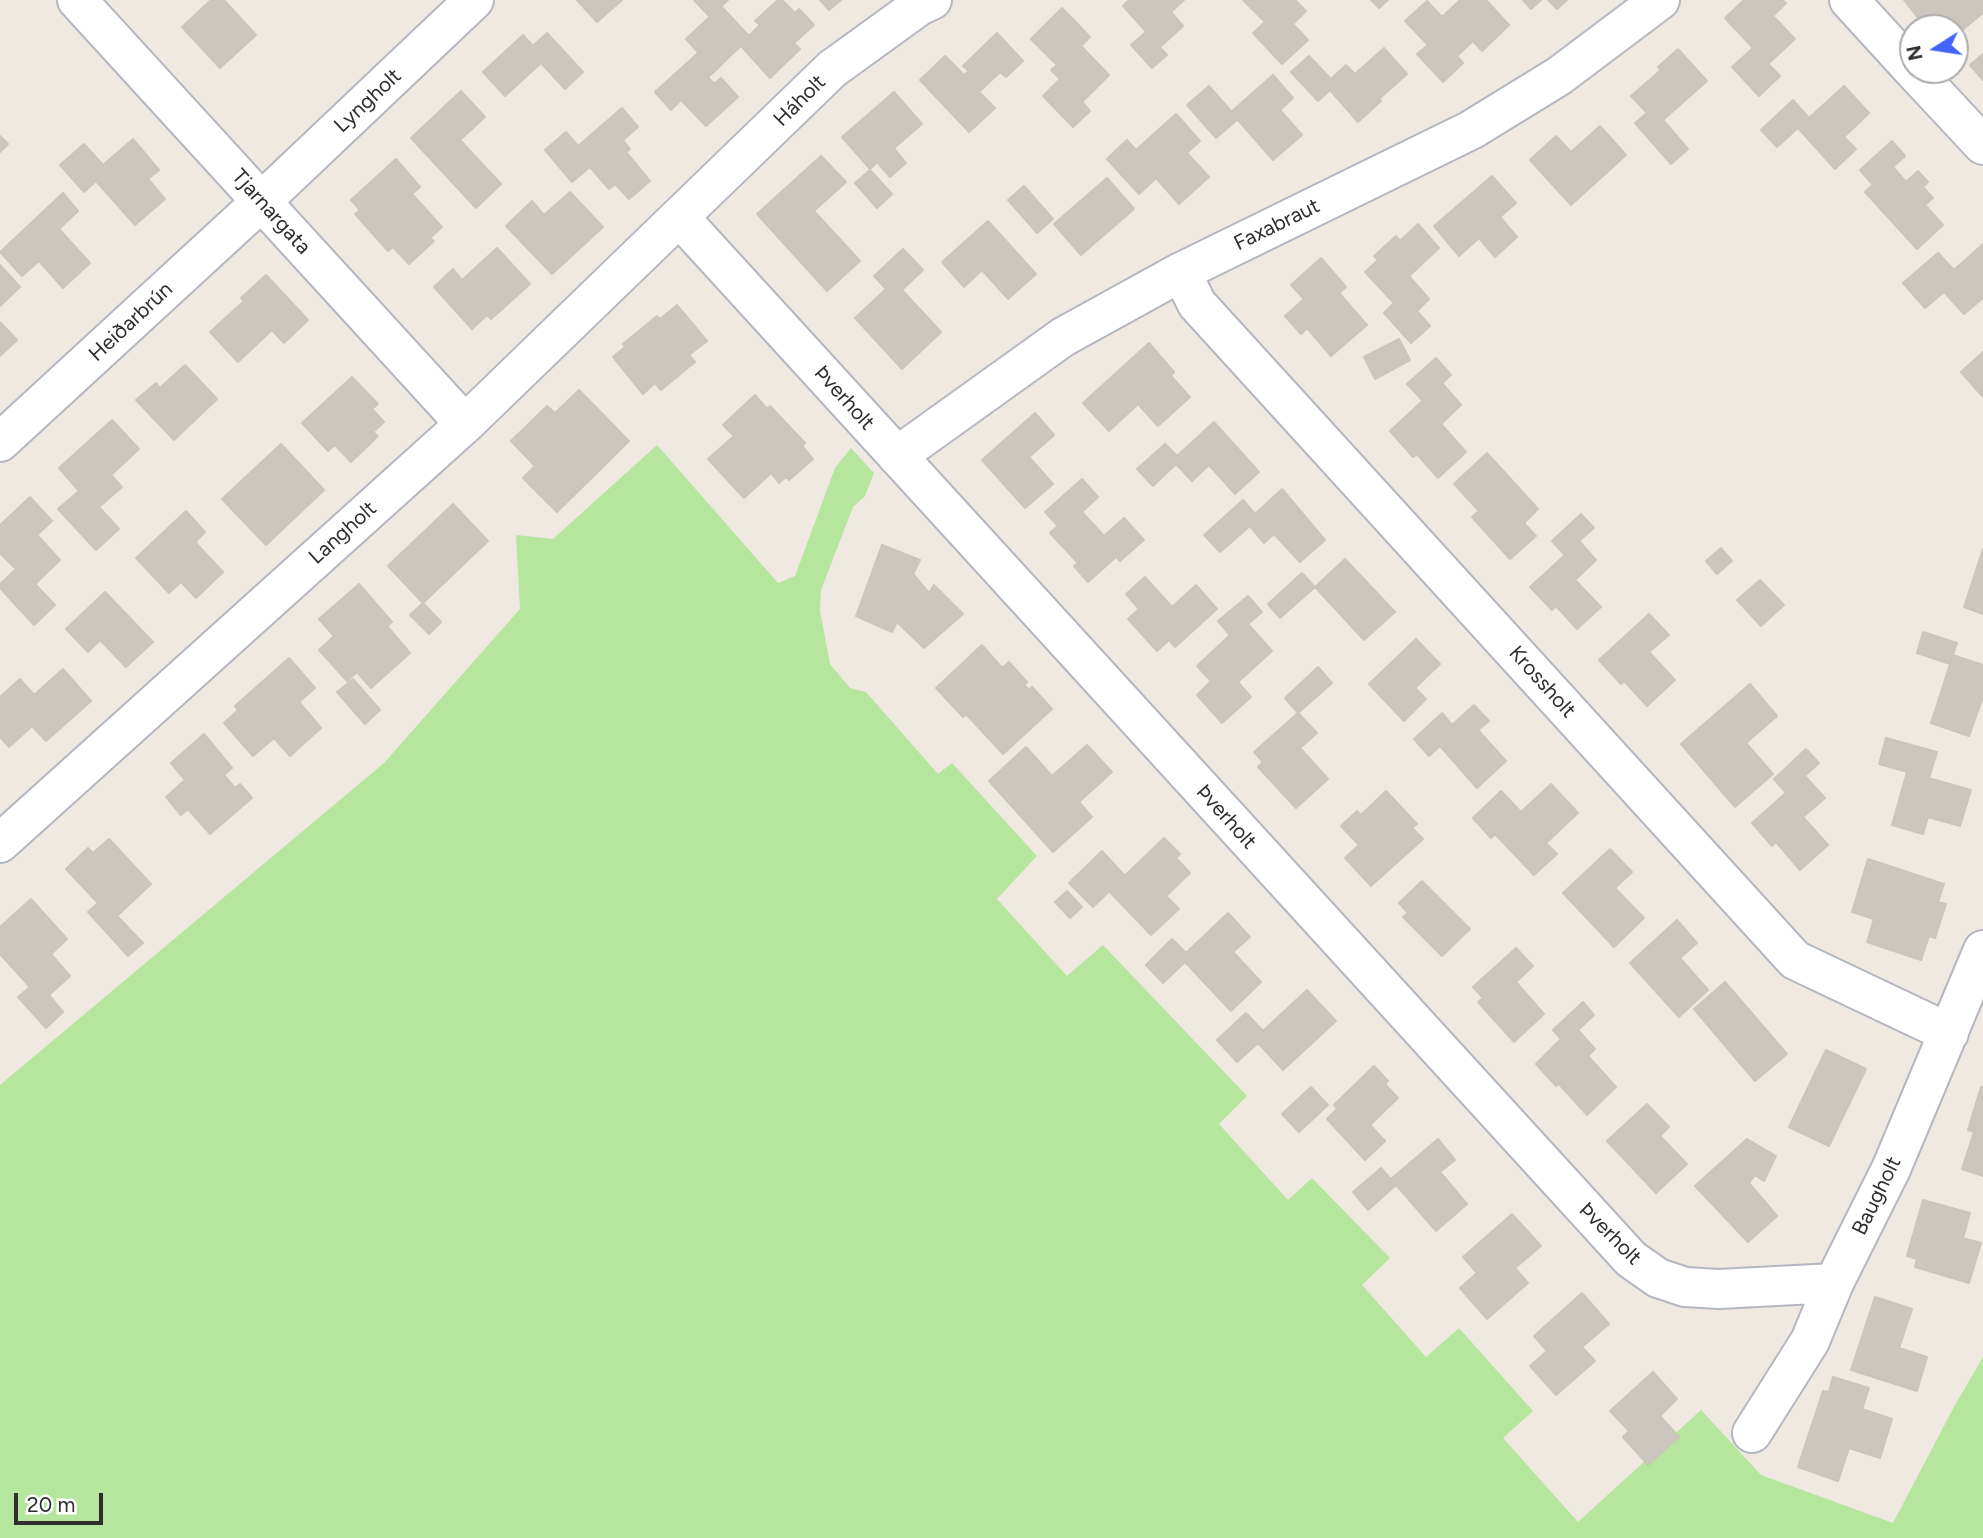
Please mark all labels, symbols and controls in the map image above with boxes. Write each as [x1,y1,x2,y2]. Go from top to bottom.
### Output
north arrow [1899,14,1969,84]
text: N [1902,43,1928,63]
street label: Lyngholt [329,64,407,138]
street label: Háholt [769,70,831,132]
street label: Tjarnargata [226,164,316,260]
street label: Faxabraut [1230,193,1324,257]
street label: Heiðarbrún [84,277,178,367]
street label: Þverholt [809,361,879,435]
street label: Langholt [304,496,382,570]
street label: Krossholt [1503,641,1581,723]
street label: Þverholt [1191,780,1261,854]
street label: Baugholt [1847,1153,1907,1239]
street label: Þverholt [1574,1198,1646,1270]
scale bar [18,1478,107,1522]
text: 20 m [27,1492,75,1517]

